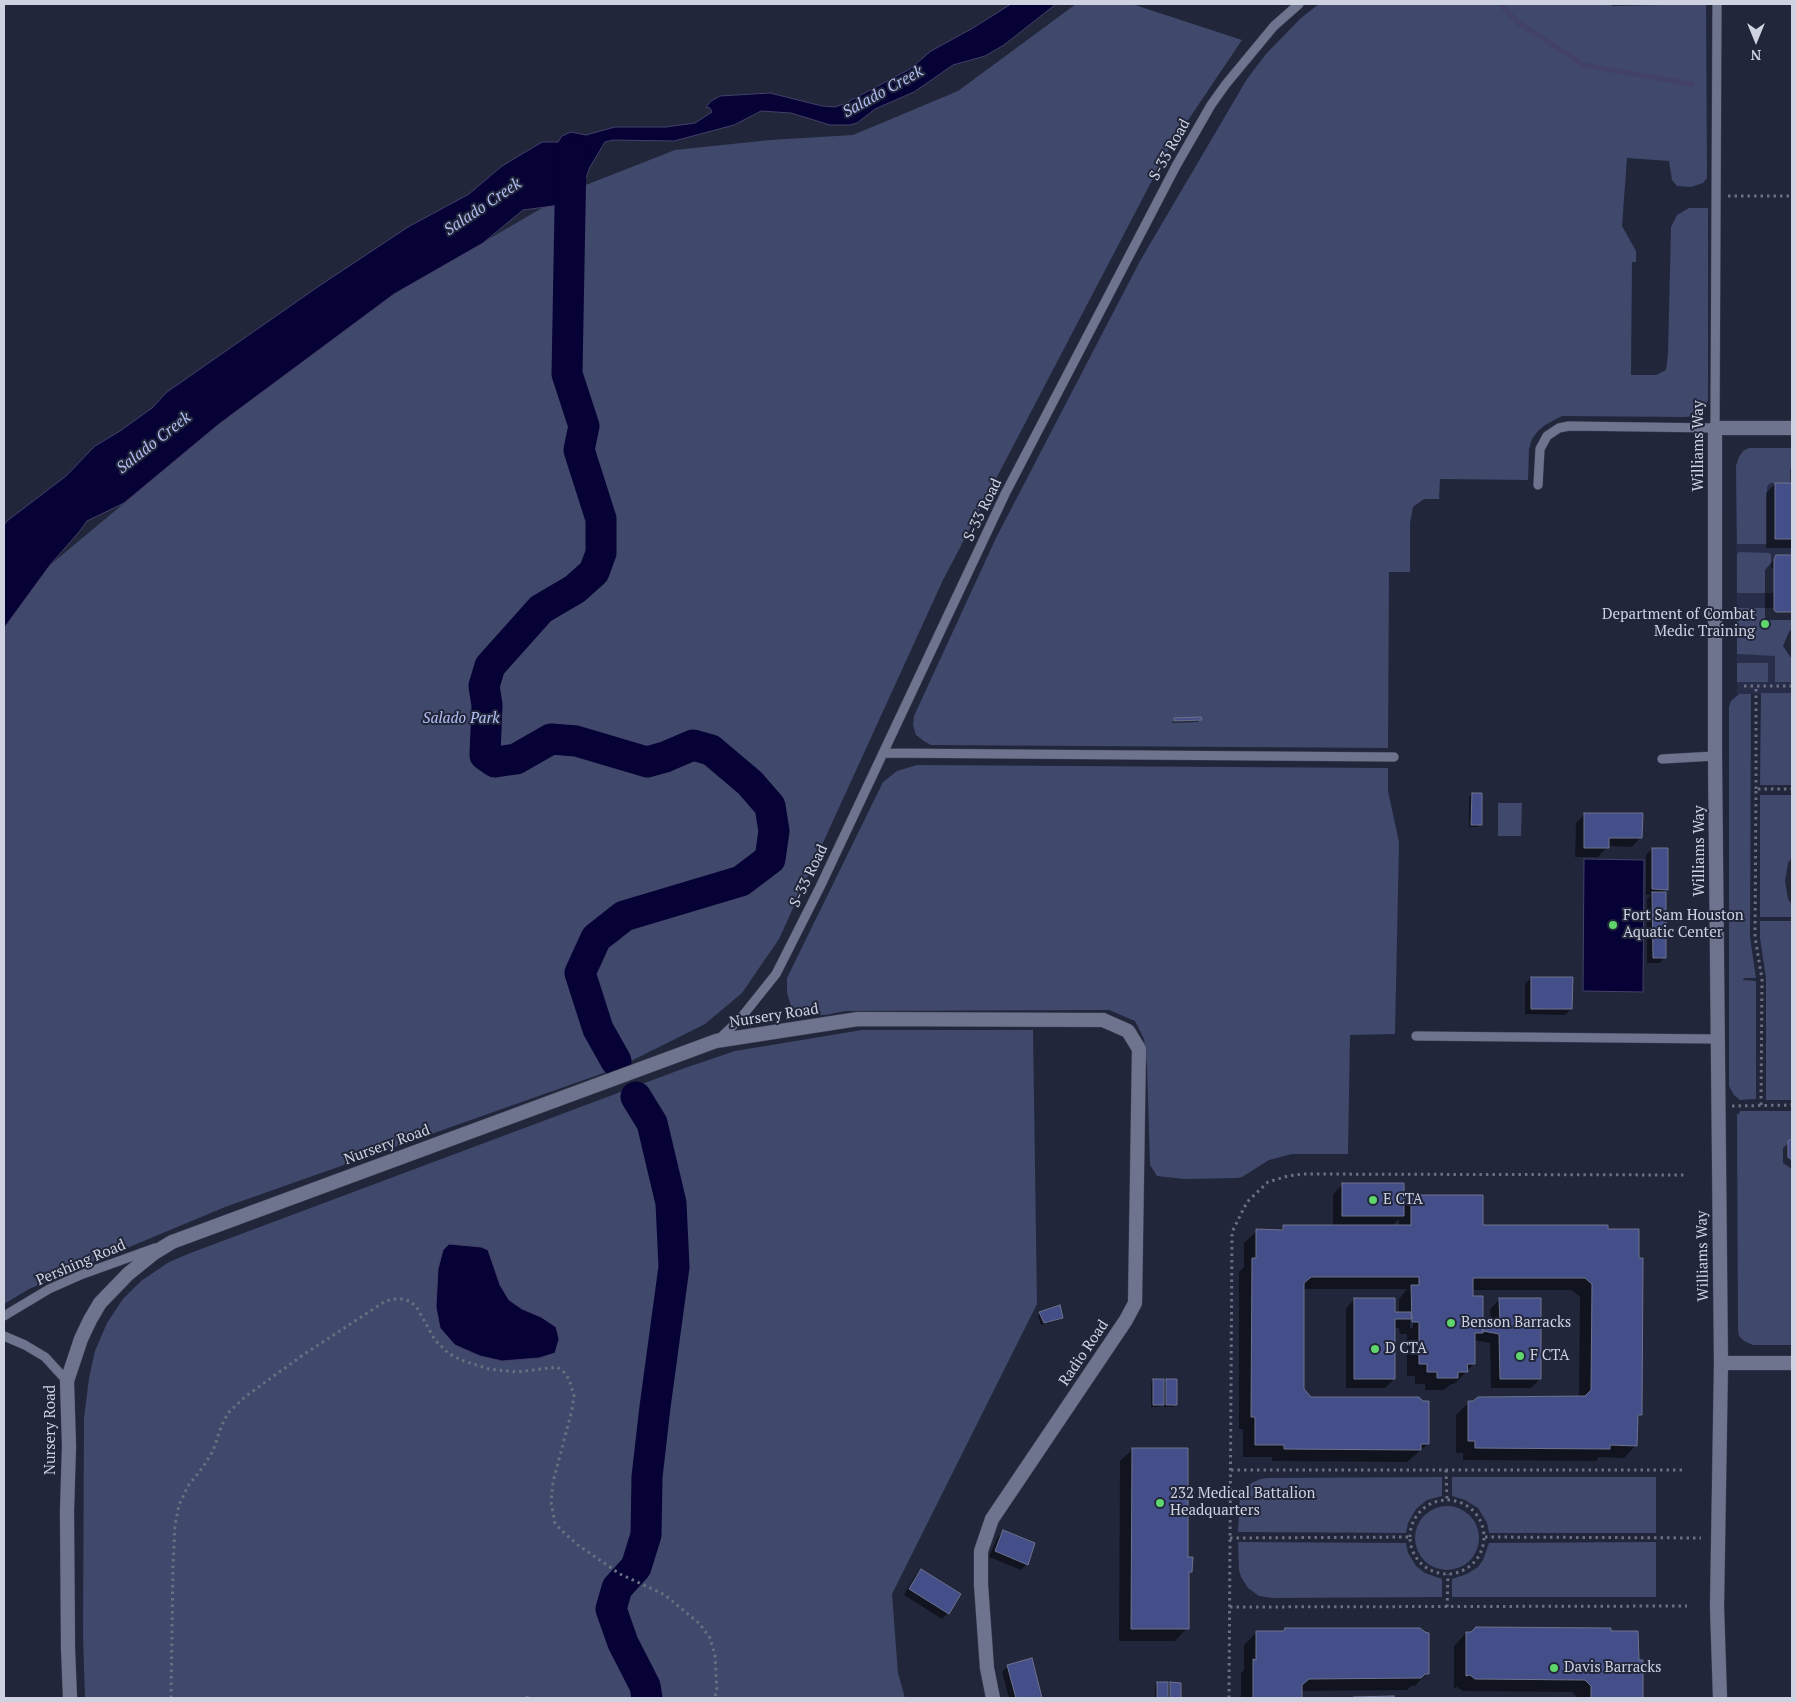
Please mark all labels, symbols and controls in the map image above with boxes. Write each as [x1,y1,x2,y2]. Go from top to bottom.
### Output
north arrow [1731,15,1781,65]
text: N [1751,46,1761,65]
water label: Salado Creek [839,62,927,122]
street label: S-33 Road [1146,116,1194,184]
water label: Salado Creek [441,174,525,240]
street label: Williams Way [1690,401,1708,491]
water label: Salado Creek [113,408,195,478]
street label: S-33 Road [960,476,1006,544]
place label: Department of Combat Medic Training [1602,606,1755,641]
marker: Department of Combat Medic Training [1759,618,1771,630]
park label: Salado Park [422,710,500,728]
street label: Williams Way [1691,806,1709,896]
street label: S-33 Road [786,842,832,910]
place label: Fort Sam Houston Aquatic Center [1623,907,1744,942]
marker: Fort Sam Houston Aquatic Center [1607,919,1619,931]
street label: Nursery Road [728,1000,820,1032]
street label: Nursery Road [342,1121,432,1169]
place label: E CTA [1383,1191,1423,1209]
marker: E CTA [1367,1194,1379,1206]
street label: Williams Way [1693,1210,1713,1302]
street label: Pershing Road [34,1236,128,1290]
place label: Benson Barracks [1461,1314,1571,1332]
street label: Radio Road [1055,1317,1113,1389]
marker: Benson Barracks [1445,1317,1457,1329]
place label: D CTA [1385,1340,1427,1358]
marker: D CTA [1369,1343,1381,1355]
place label: F CTA [1530,1347,1569,1365]
marker: F CTA [1514,1350,1526,1362]
street label: Nursery Road [42,1385,60,1475]
place label: 232 Medical Battalion Headquarters [1170,1485,1315,1520]
marker: 232 Medical Battalion Headquarters [1154,1497,1166,1509]
place label: Davis Barracks [1564,1659,1662,1677]
marker: Davis Barracks [1548,1662,1560,1674]

